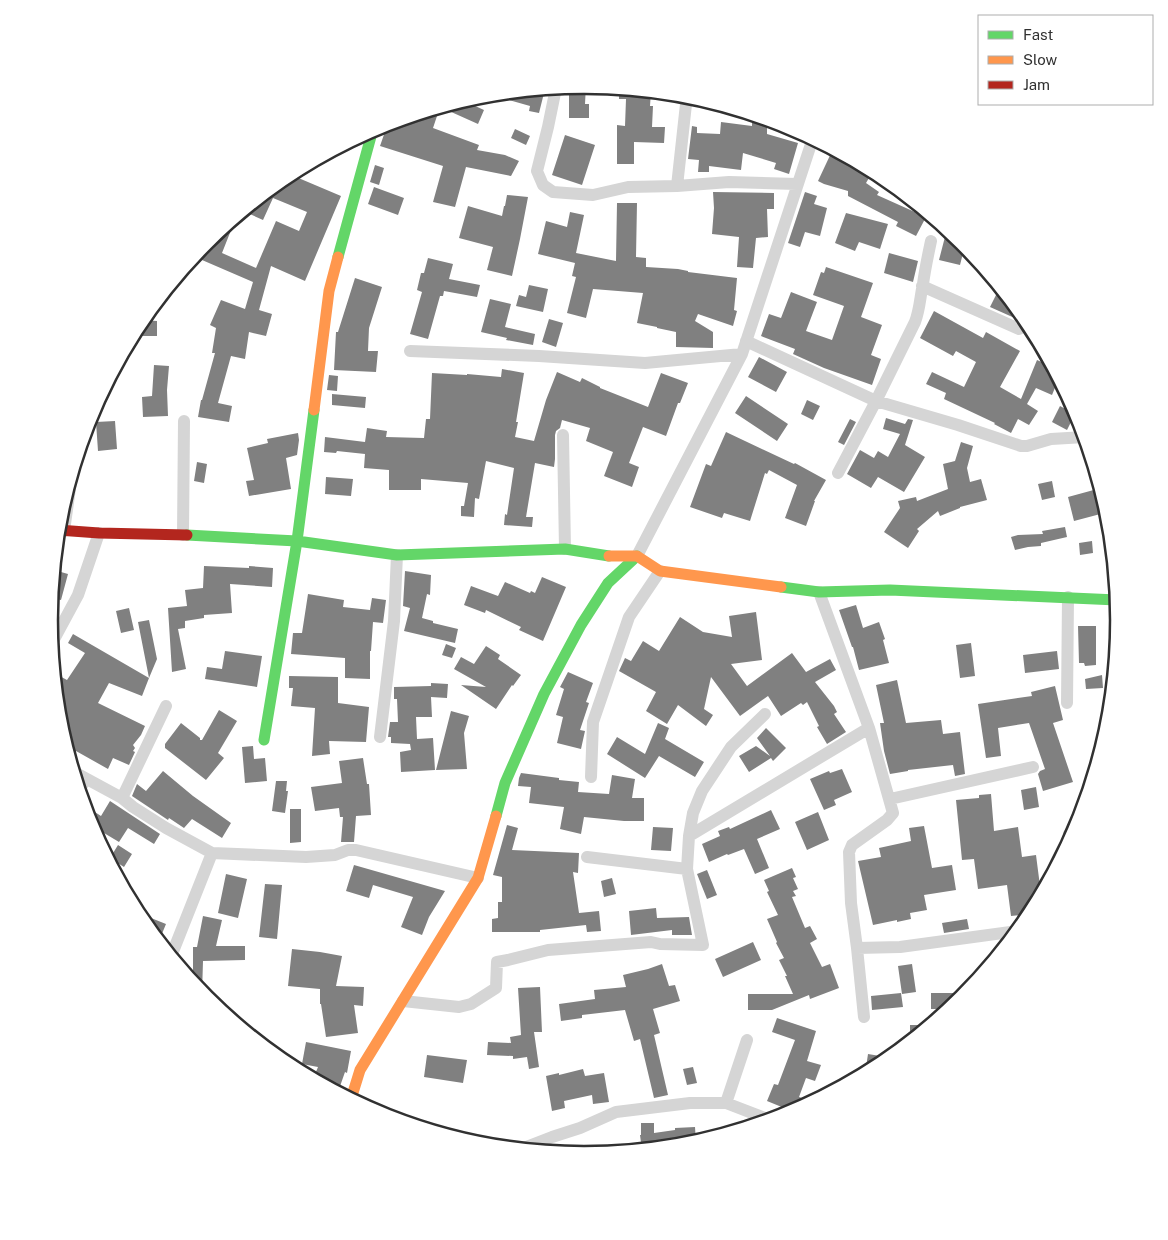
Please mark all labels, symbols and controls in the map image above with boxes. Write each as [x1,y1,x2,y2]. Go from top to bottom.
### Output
legend [978,15,1153,105]
text: Fast [1023,26,1053,43]
text: Slow [1023,51,1058,68]
text: Jam [1023,76,1050,93]

